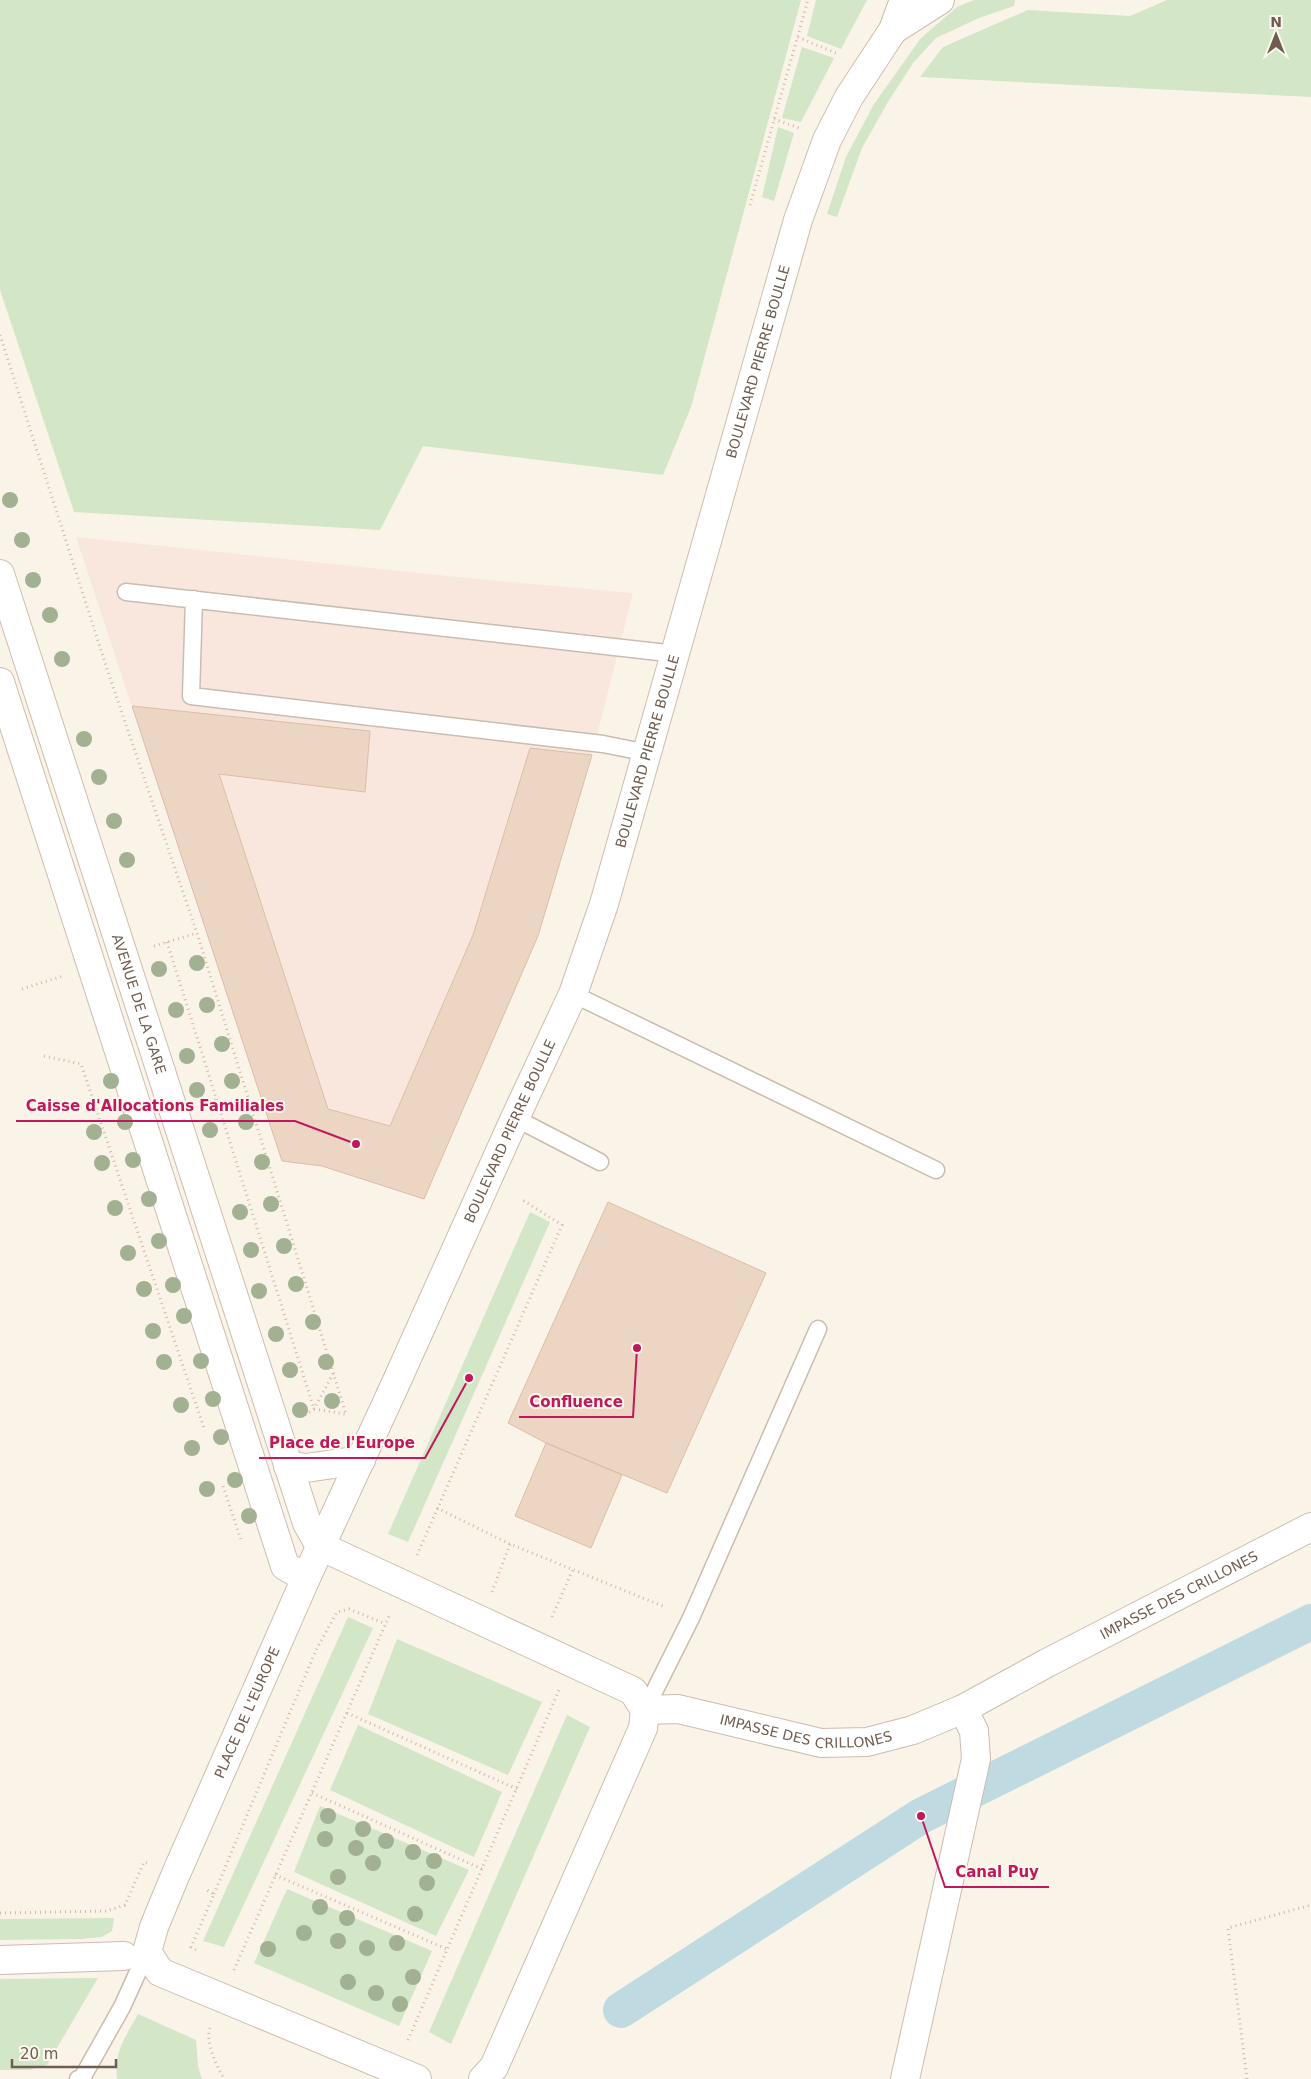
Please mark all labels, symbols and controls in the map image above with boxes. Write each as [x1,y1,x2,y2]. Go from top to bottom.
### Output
north arrow [1251,10,1301,60]
text: N [1270,14,1282,30]
street label: BOULEVARD PIERRE BOULLE [723,263,793,460]
street label: BOULEVARD PIERRE BOULLE [612,653,682,850]
street label: AVENUE DE LA GARE [109,932,169,1076]
street label: BOULEVARD PIERRE BOULLE [461,1037,559,1225]
callout: Caisse d'Allocations Familiales [16,1091,295,1121]
text: Caisse d'Allocations Familiales [26,1097,284,1115]
callout: Confluence [519,1387,633,1417]
text: Confluence [529,1393,623,1411]
callout: Place de l'Europe [259,1428,425,1458]
text: Place de l'Europe [269,1434,415,1452]
street label: IMPASSE DES CRILLONES [1097,1548,1261,1642]
street label: PLACE DE L'EUROPE [211,1644,283,1781]
street label: IMPASSE DES CRILLONES [718,1711,894,1752]
callout: Canal Puy [945,1857,1049,1887]
text: Canal Puy [955,1863,1039,1881]
scale bar [12,2036,116,2068]
text: 20 m [20,2045,58,2063]

